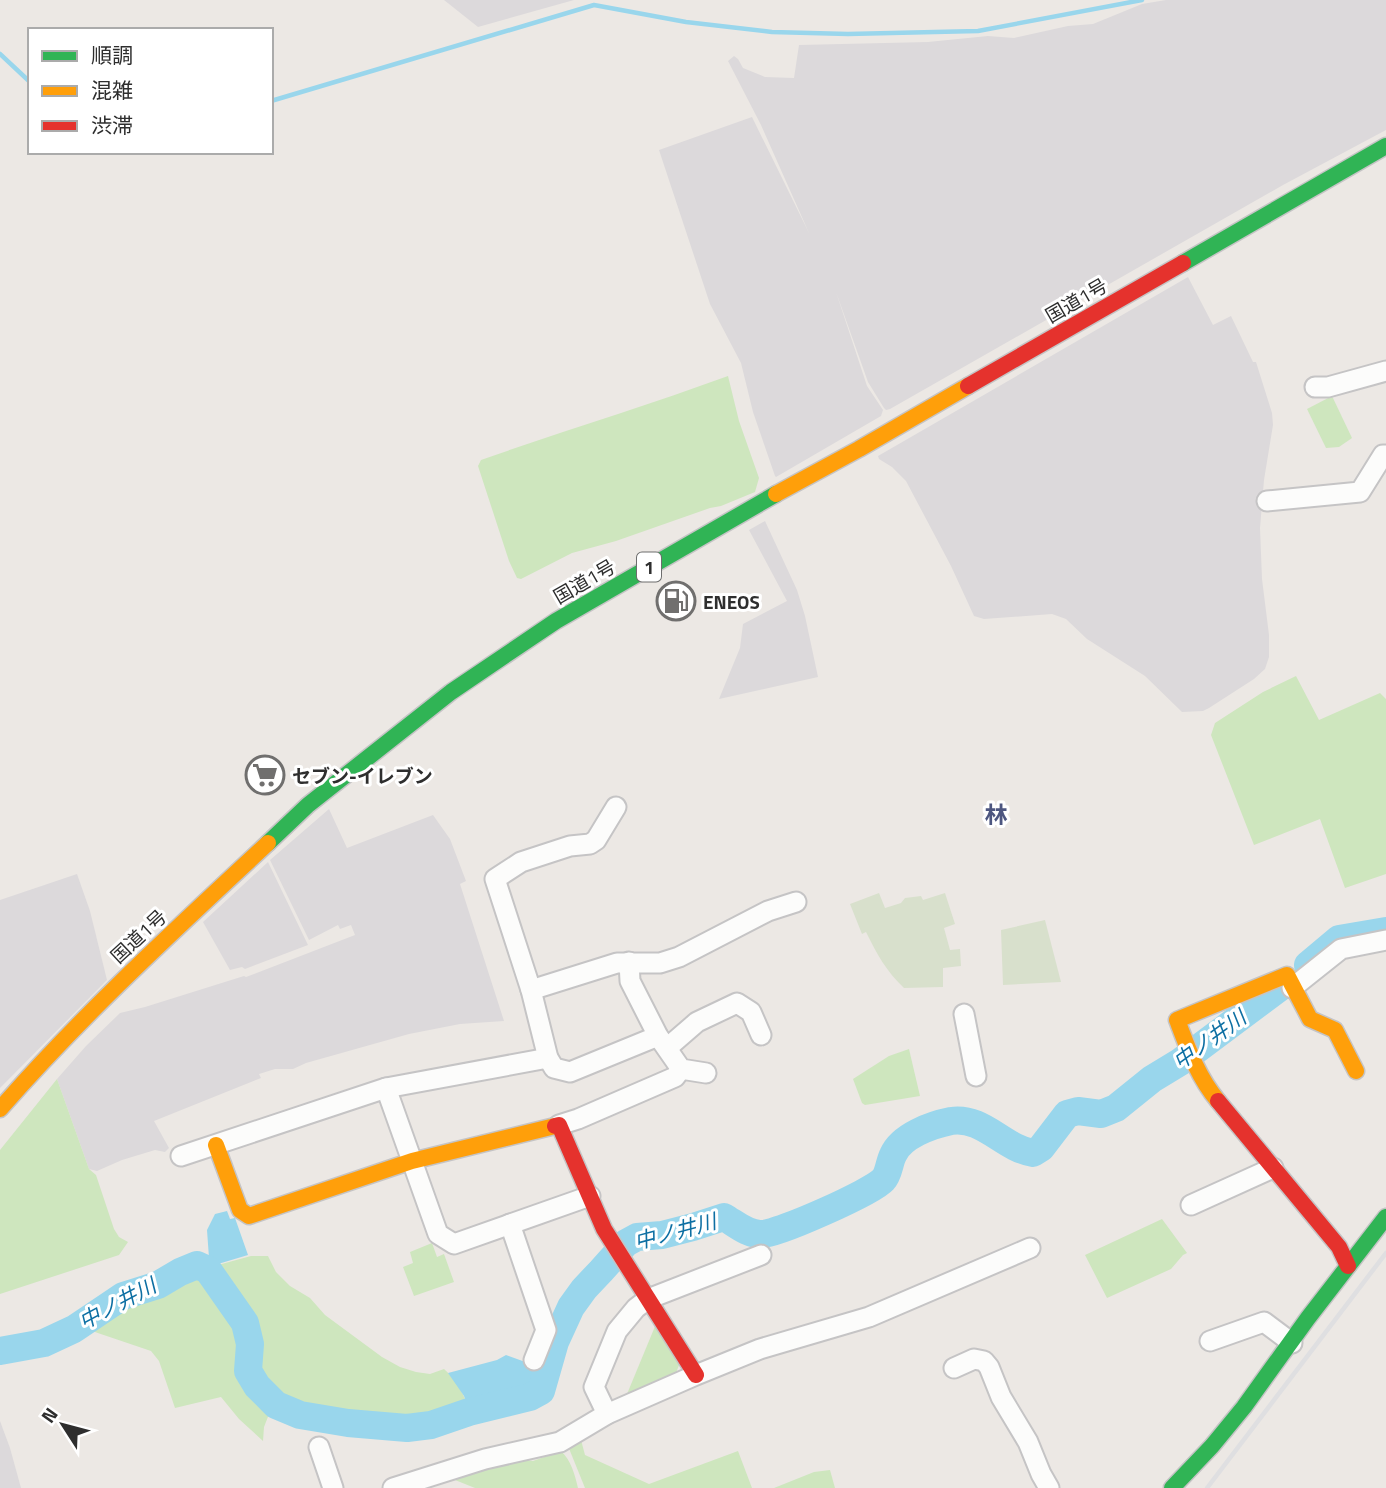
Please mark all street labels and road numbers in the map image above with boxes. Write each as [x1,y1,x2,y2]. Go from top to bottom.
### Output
street label: 国道1号 [1039,271,1113,329]
street label: 国道1号 [547,552,621,610]
road number: 1 [637,552,661,582]
street label: 国道1号 [103,902,173,970]

